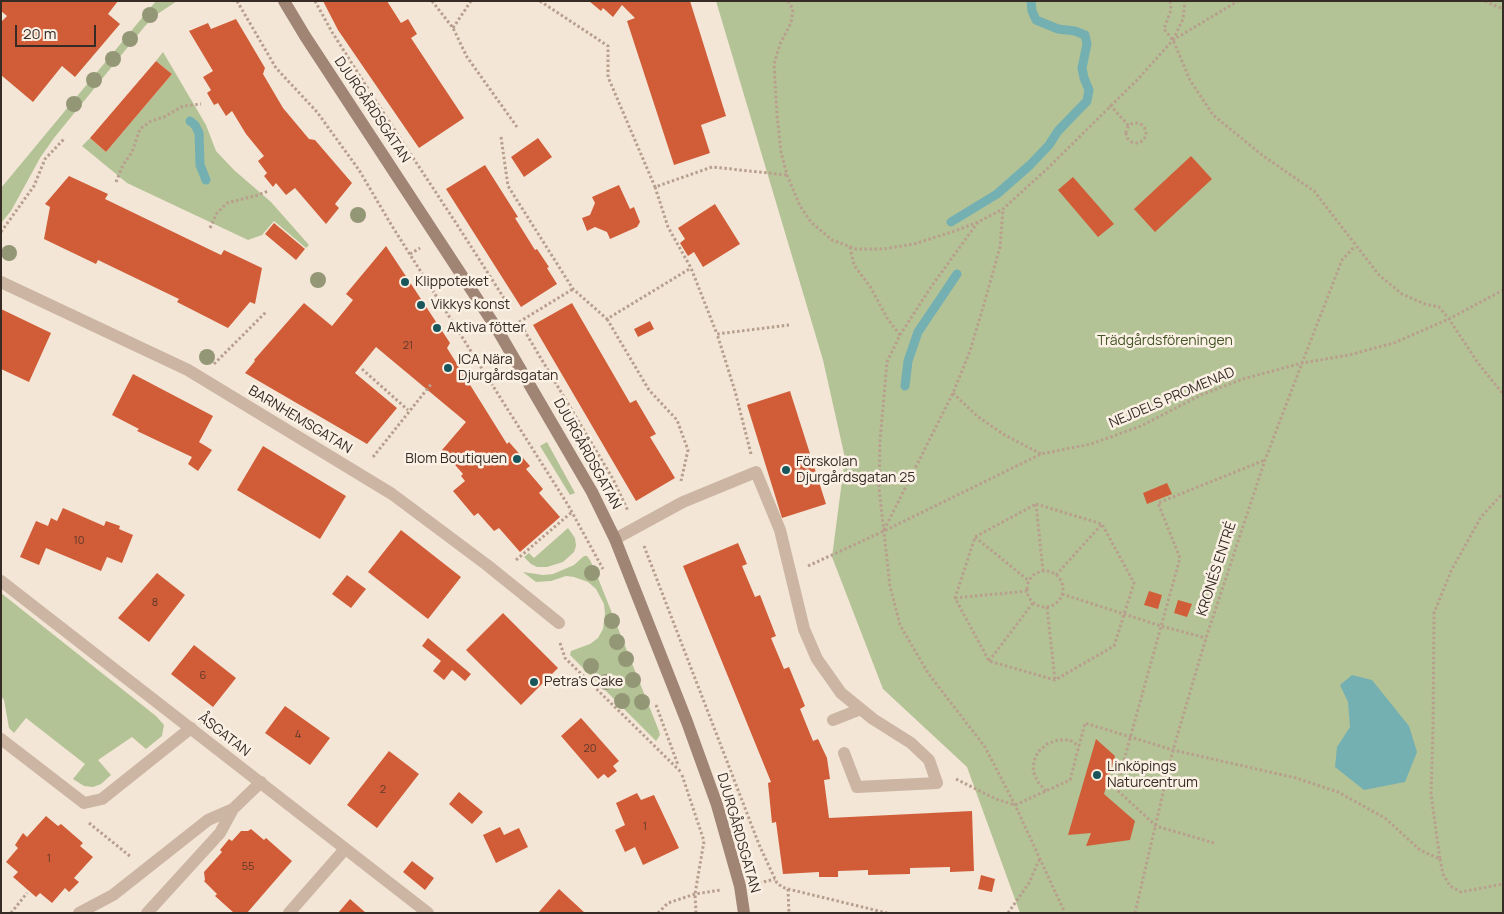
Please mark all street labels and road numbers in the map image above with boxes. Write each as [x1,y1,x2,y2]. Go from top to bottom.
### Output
street label: DJURGÅRDSGATAN [330,54,414,166]
street label: NEJDELS PROMENAD [1107,364,1237,432]
street label: BARNHEMSGATAN [245,382,355,458]
street label: DJURGÅRDSGATAN [550,396,624,512]
street label: KRONÉS ENTRÉ [1194,520,1240,618]
street label: ÅSGATAN [195,709,253,761]
street label: DJURGÅRDSGATAN [713,771,763,895]

